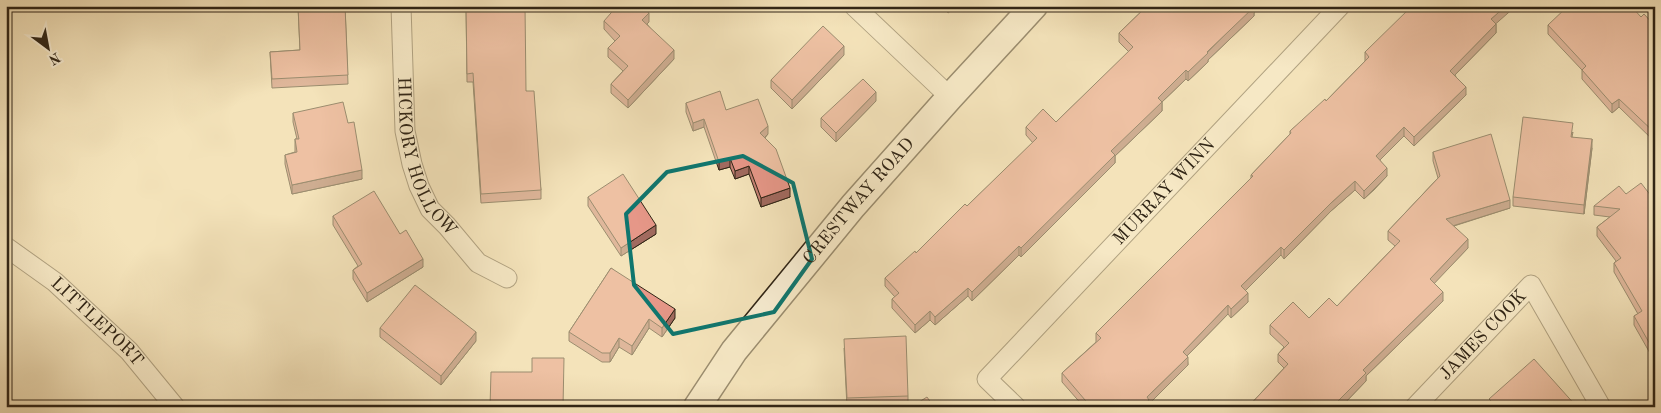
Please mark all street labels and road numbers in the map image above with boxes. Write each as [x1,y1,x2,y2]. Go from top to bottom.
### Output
street label: HICKORY HOLLOW [394,76,460,239]
street label: CRESTWAY ROAD [800,135,918,268]
street label: MURRAY WINN [1110,135,1218,248]
street label: LITTLEPORT [47,274,146,370]
street label: JAMES COOK [1436,287,1530,384]

